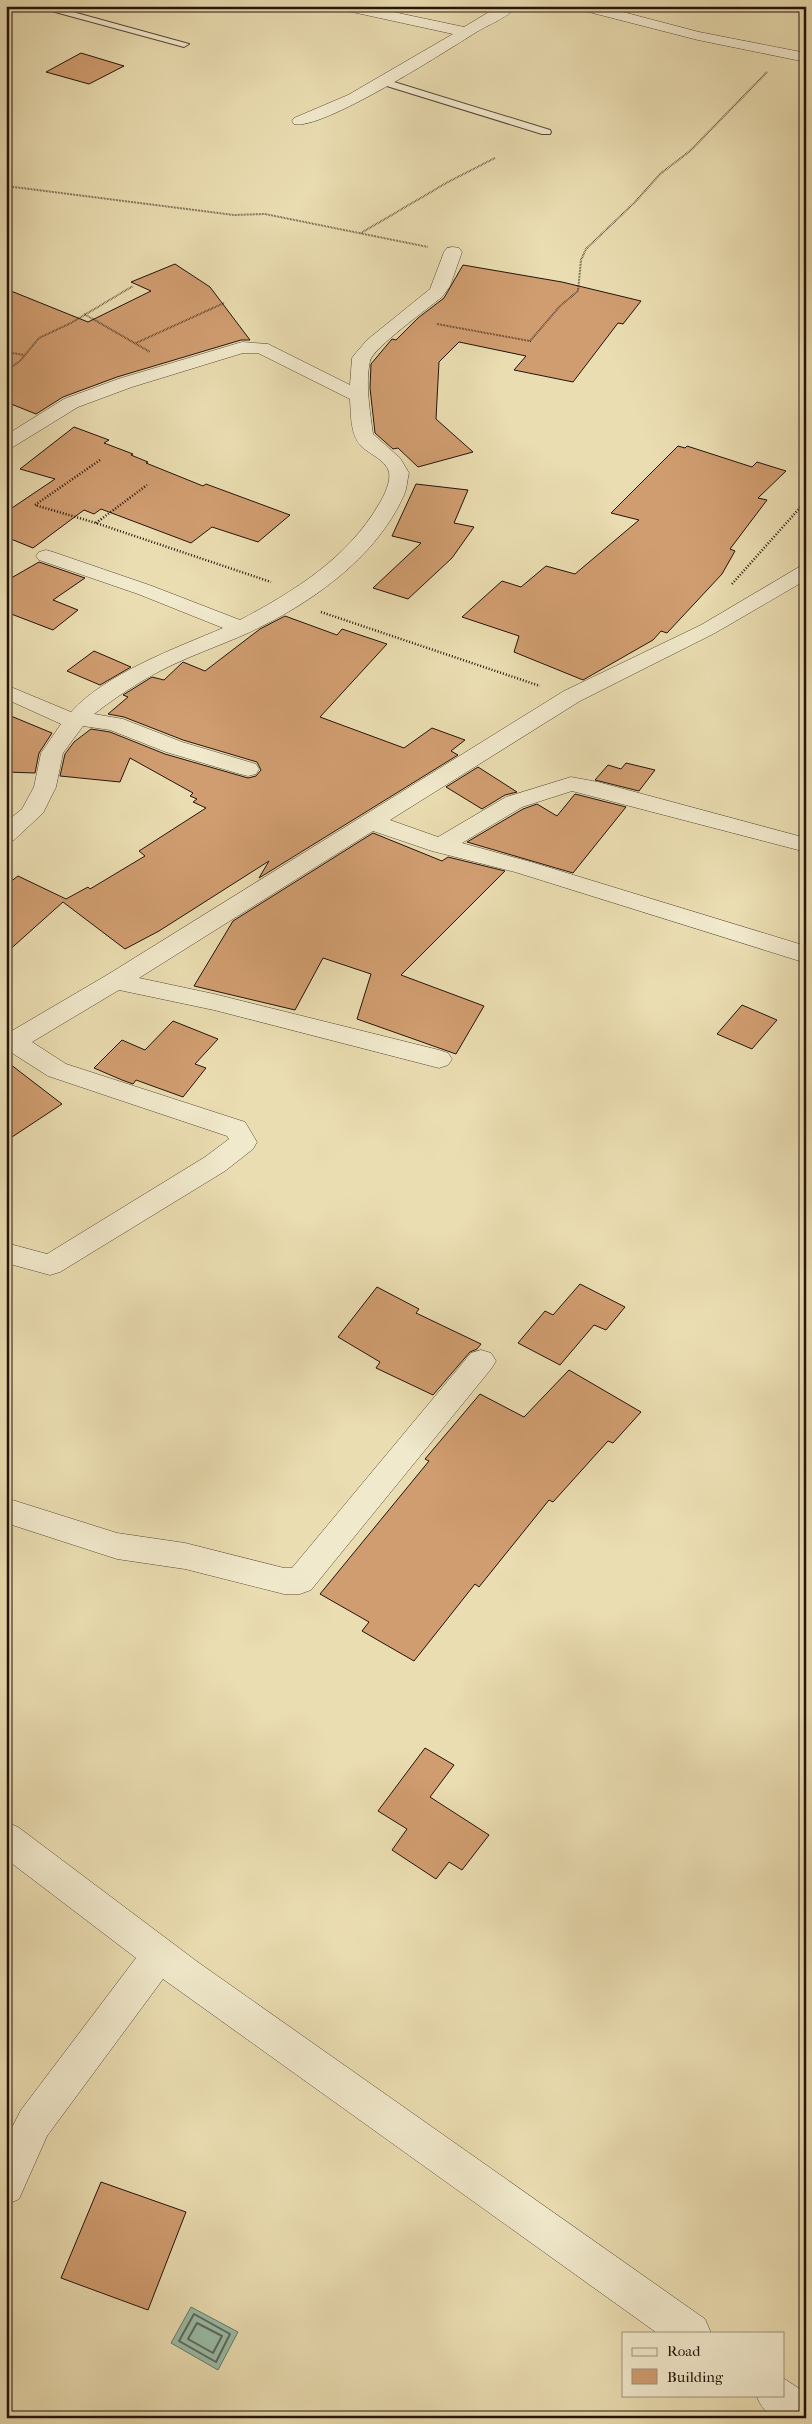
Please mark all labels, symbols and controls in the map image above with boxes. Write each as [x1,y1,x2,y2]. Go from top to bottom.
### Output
legend [622,2332,784,2396]
text: Road [667,2342,701,2360]
text: Building [667,2368,724,2386]

